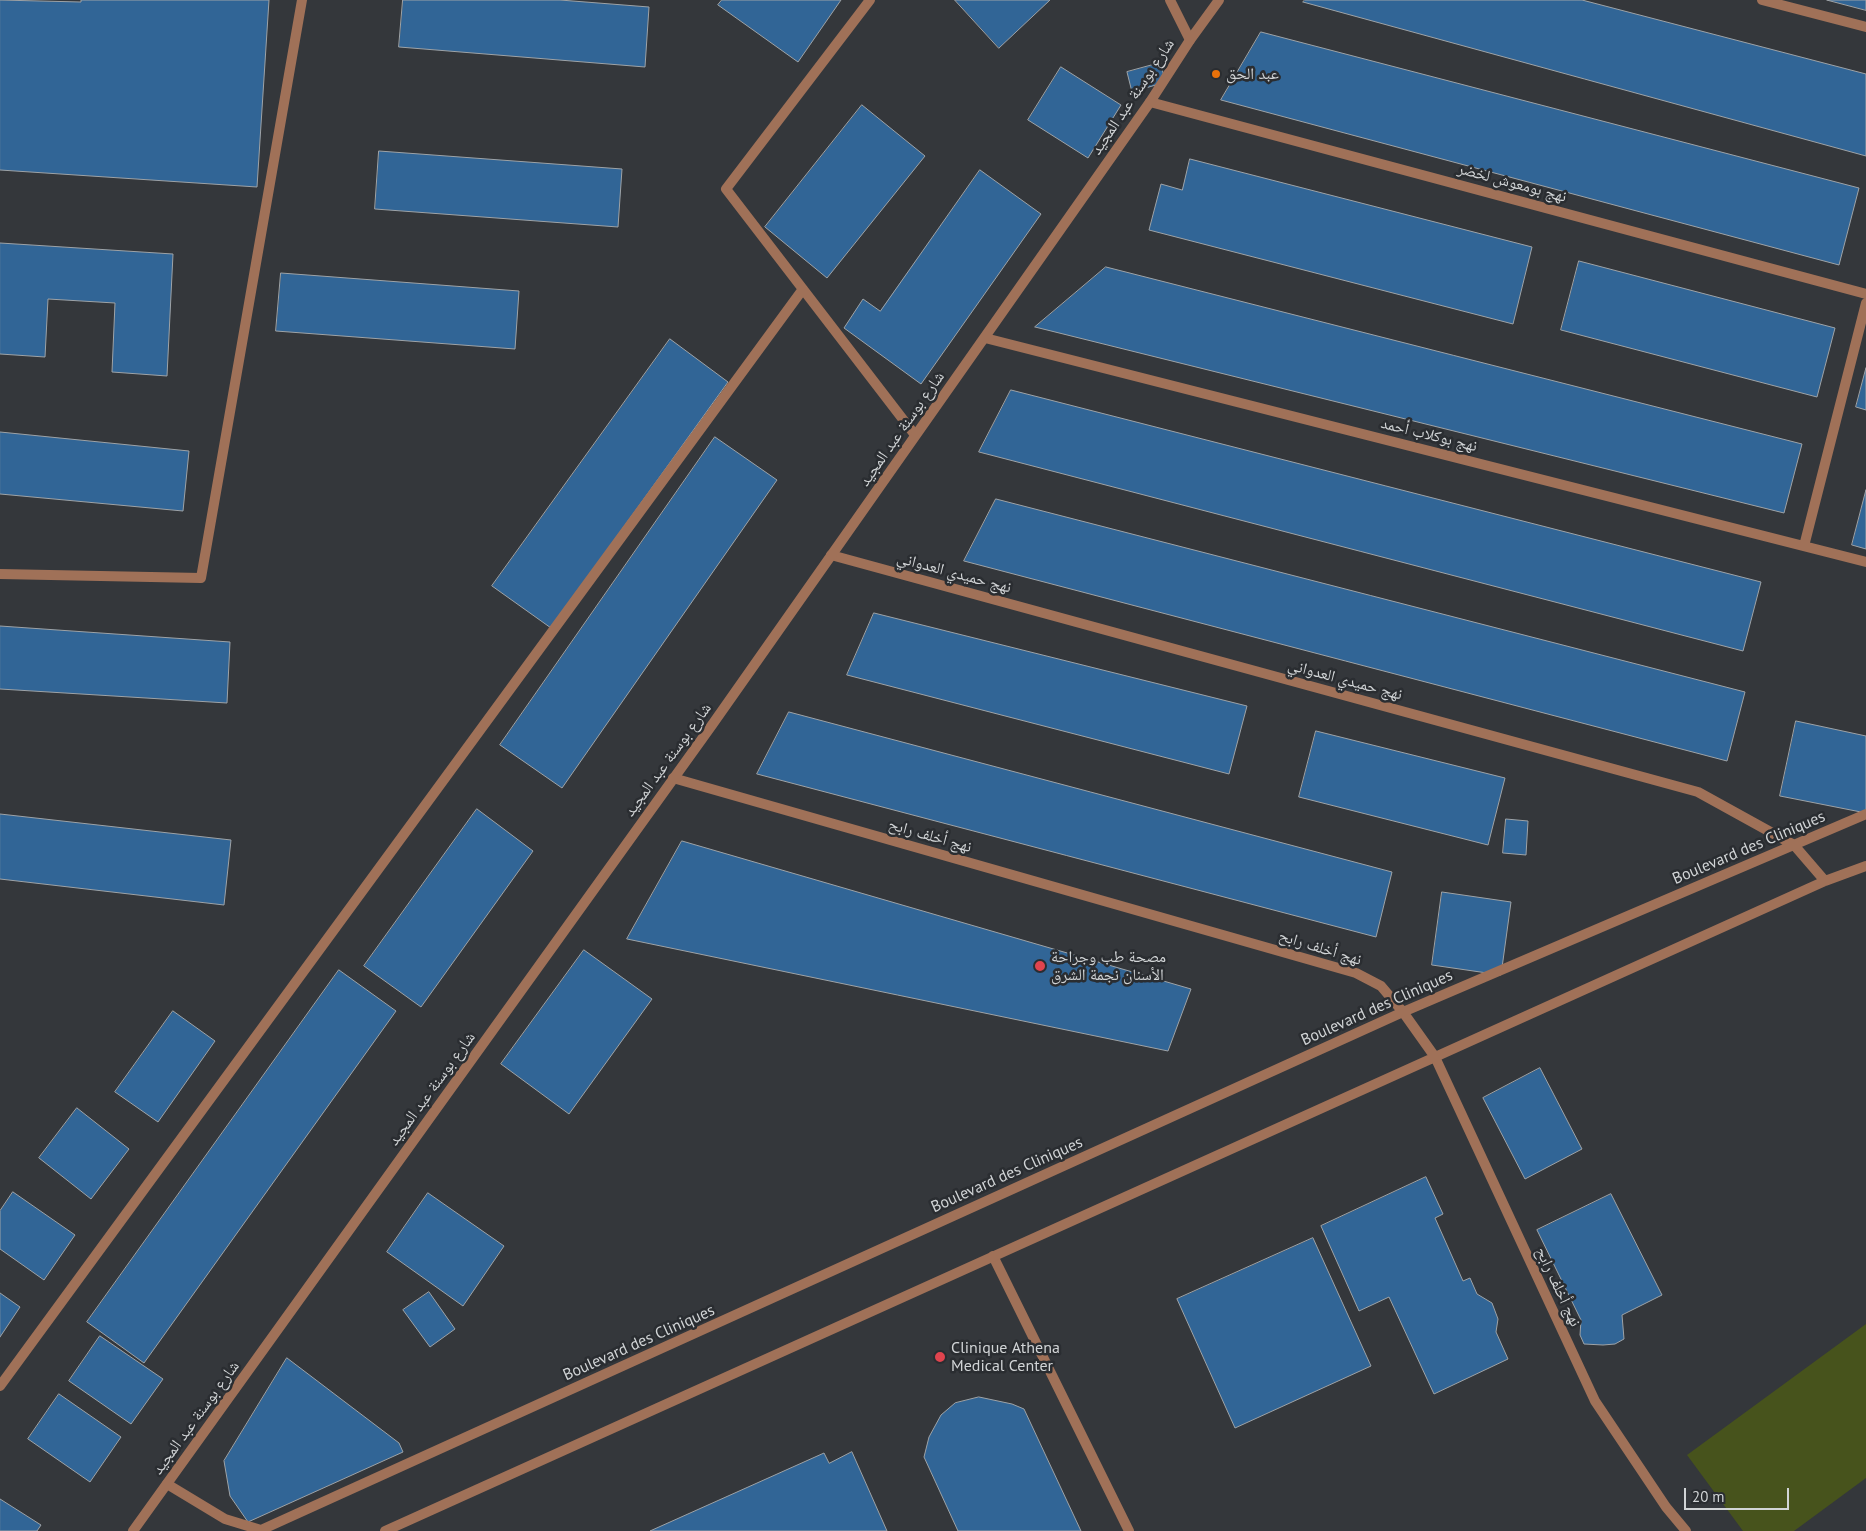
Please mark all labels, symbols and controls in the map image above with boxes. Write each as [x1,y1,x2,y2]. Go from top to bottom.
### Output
street label: شارع بوسنة عبد المجيد [1087,35,1179,159]
place label: عبد الحق [1226,64,1279,84]
marker: عبد الحق [1210,68,1222,80]
street label: نهج بومعوش لخضر [1455,159,1569,207]
street label: شارع بوسنة عبد المجيد [855,368,949,490]
street label: نهج بوكلاب أحمد [1379,414,1479,456]
street label: نهج حميدي العدواني [895,548,1013,598]
street label: نهج حميدي العدواني [1286,655,1404,705]
street label: شارع بوسنة عبد المجيد [620,699,716,821]
street label: Boulevard des Cliniques [1670,807,1828,889]
street label: نهج أخلف رابح [886,815,974,857]
street label: نهج أخلف رابح [1276,926,1364,970]
place label: مصحة طب وجراحة الأسنان نجمة الشرق [1051,947,1166,985]
marker: مصحة طب وجراحة الأسنان نجمة الشرق [1033,959,1047,973]
street label: Boulevard des Cliniques [1298,966,1456,1050]
street label: شارع بوسنة عبد المجيد [384,1028,480,1150]
street label: Boulevard des Cliniques [928,1133,1086,1217]
street label: نهج أخلف رابح [1531,1244,1585,1330]
street label: Boulevard des Cliniques [560,1301,718,1385]
place label: Clinique Athena Medical Center [951,1338,1060,1376]
marker: Clinique Athena Medical Center [933,1350,947,1364]
street label: شارع بوسنة عبد المجيد [148,1357,244,1479]
scale bar [1686,1478,1791,1510]
text: 20 m [1692,1487,1725,1506]

